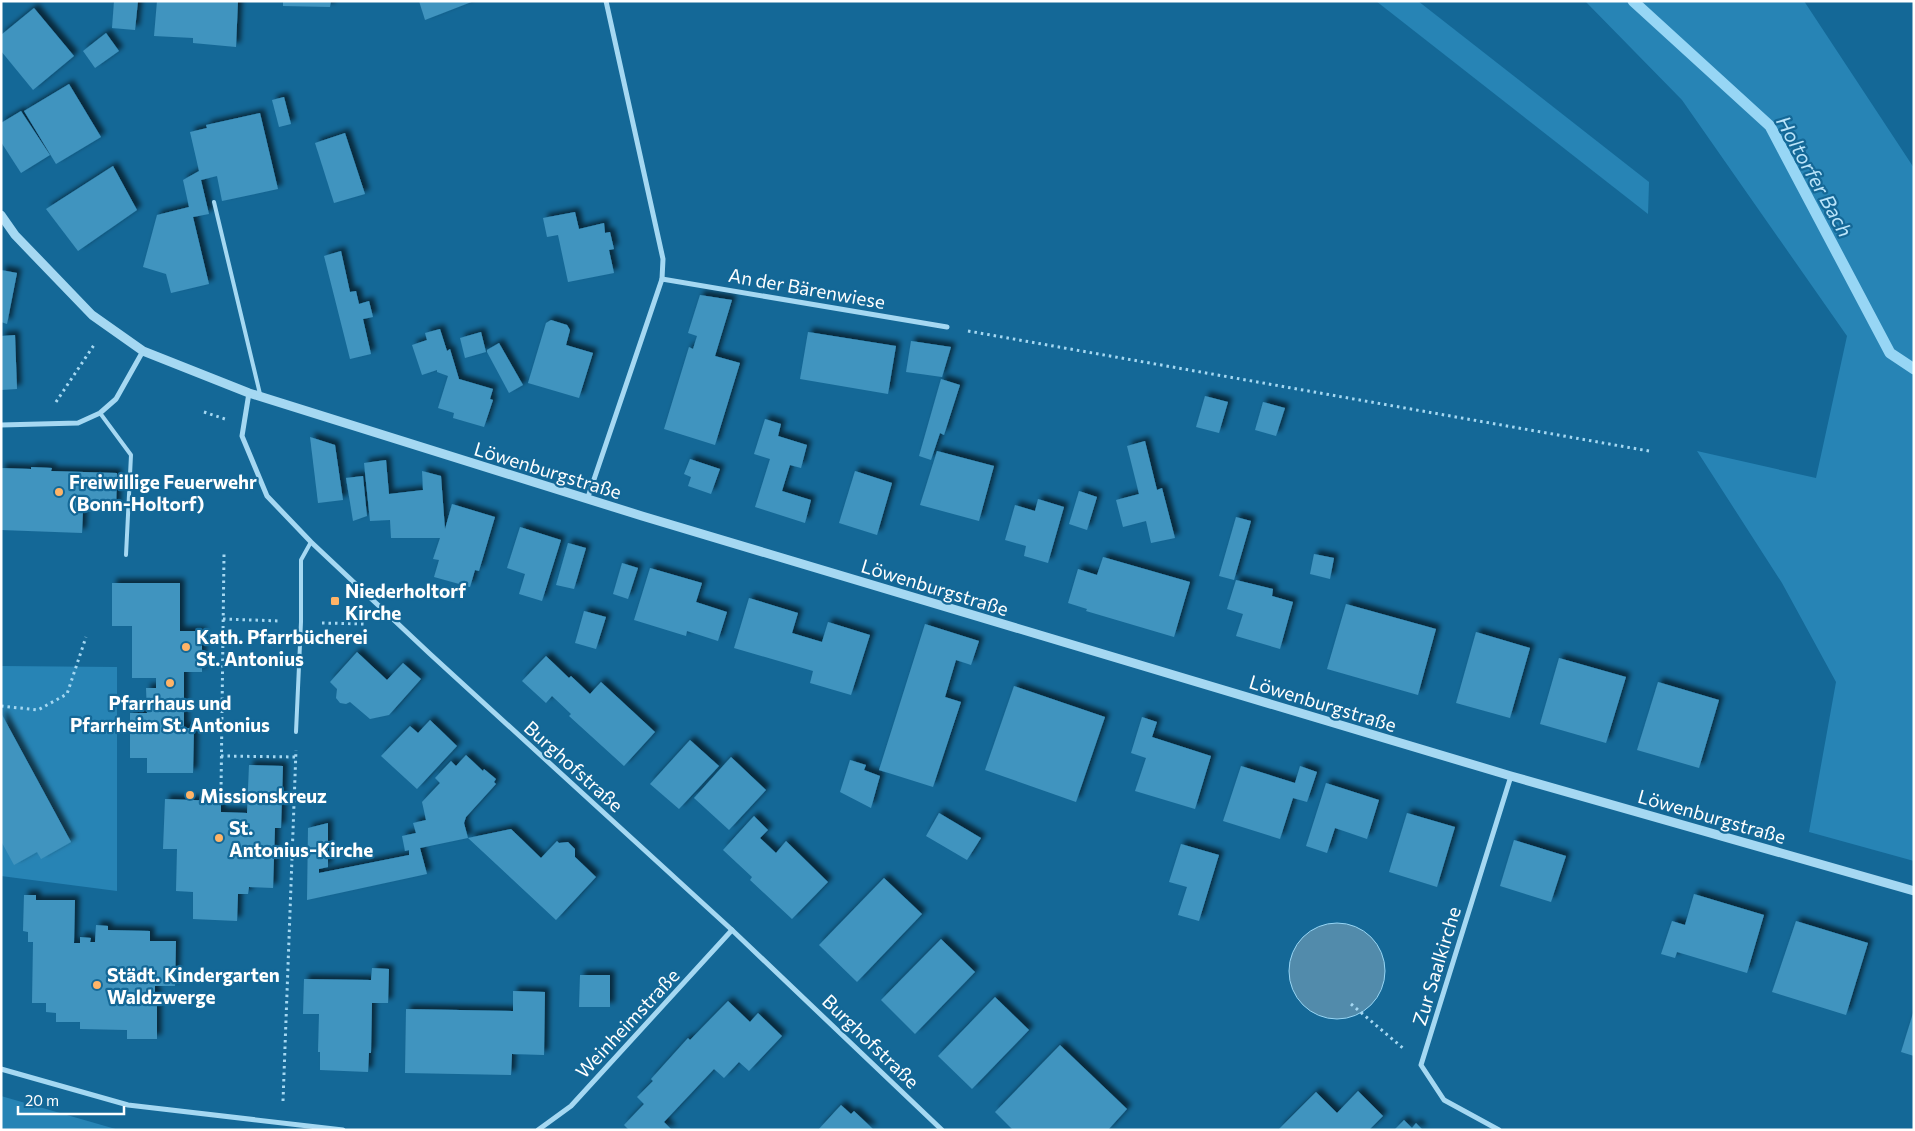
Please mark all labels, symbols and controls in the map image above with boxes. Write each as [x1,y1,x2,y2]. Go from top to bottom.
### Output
water label: Holtorfer Bach [1772,111,1858,241]
street label: An der Bärenwiese [727,263,887,313]
street label: Löwenburgstraße [472,437,624,503]
place label: Freiwillige Feuerwehr (Bonn-Holtorf) [69,470,257,515]
marker: Freiwillige Feuerwehr (Bonn-Holtorf) [53,486,65,498]
street label: Löwenburgstraße [859,554,1011,620]
place label: Niederholtorf Kirche [345,579,466,624]
marker: Niederholtorf Kirche [329,595,341,607]
place label: Kath. Pfarrbücherei St. Antonius [196,625,368,670]
marker: Kath. Pfarrbücherei St. Antonius [180,641,192,653]
street label: Löwenburgstraße [1247,670,1399,736]
marker: Pfarrhaus und Pfarrheim St. Antonius [164,677,176,689]
place label: Pfarrhaus und Pfarrheim St. Antonius [70,691,270,736]
street label: Burghofstraße [520,716,628,816]
place label: Missionskreuz [200,784,327,807]
street label: Löwenburgstraße [1635,784,1789,848]
marker: Missionskreuz [184,789,196,801]
place label: St. Antonius-Kirche [229,816,373,861]
marker: St. Antonius-Kirche [213,832,225,844]
street label: Zur Saalkirche [1407,904,1465,1028]
place label: Städt. Kindergarten Waldzwerge [107,963,280,1008]
street label: Weinheimstraße [570,963,684,1083]
marker: Städt. Kindergarten Waldzwerge [91,979,103,991]
street label: Burghofstraße [818,989,924,1093]
scale bar [18,1084,124,1116]
text: 20 m [25,1091,59,1109]

